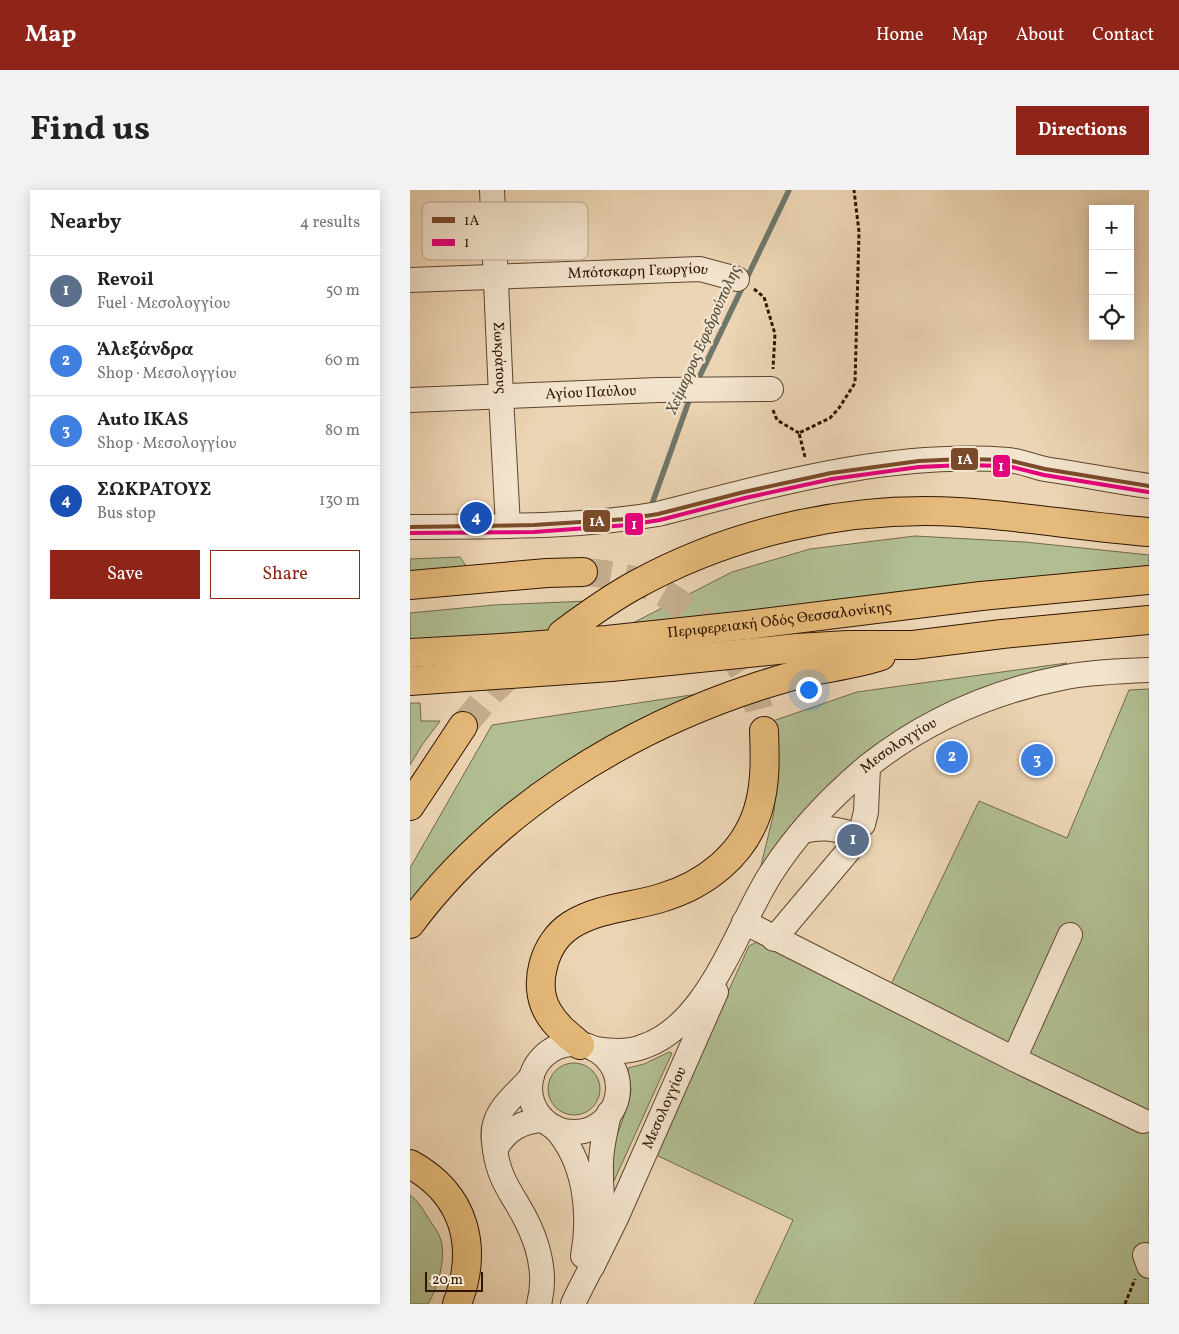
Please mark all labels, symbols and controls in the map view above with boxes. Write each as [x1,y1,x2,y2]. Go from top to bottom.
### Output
text: Map [25,18,76,52]
text: Home [876,23,924,48]
text: Map [952,23,988,48]
text: About [1016,23,1064,48]
text: Contact [1092,23,1154,48]
text: Find us [30,106,150,154]
button: Directions [1016,106,1149,155]
legend [422,202,588,260]
map controls [1089,205,1134,340]
button: + [1089,205,1134,250]
text: Nearby [50,208,121,237]
text: 4 results [300,212,360,234]
text: 1Α [464,212,479,231]
text: 1 [464,234,469,253]
button: − [1089,250,1134,295]
street label: Μπότσκαρη Γεωργίου [567,258,711,285]
water label: Χείμαρρος Εφεδρούπολης [661,261,747,419]
text: Revoil [97,267,154,293]
text: 1 [63,280,69,302]
text: 50 m [326,280,360,302]
text: Fuel · Μεσολογγίου [97,293,230,315]
button: locate [1089,295,1134,340]
street label: Σωκράτους [487,321,511,395]
text: Άλεξάνδρα [97,337,194,363]
text: 2 [62,350,70,372]
text: 60 m [325,350,360,372]
text: Shop · Μεσολογγίου [97,363,236,385]
street label: Αγίου Παύλου [545,380,637,405]
text: Auto IKAS [97,407,188,433]
text: 3 [62,420,70,442]
text: 80 m [325,420,360,442]
text: Shop · Μεσολογγίου [97,433,236,455]
line badge: 1Α [950,447,979,471]
text: 1Α [957,451,973,470]
line badge: 1 [992,454,1011,478]
text: 1 [998,458,1004,477]
text: ΣΩΚΡΑΤΟΥΣ [97,477,211,503]
text: 4 [61,490,71,512]
text: 130 m [319,490,360,512]
pin: 4 [460,499,492,537]
text: Bus stop [97,503,156,525]
line badge: 1Α [582,509,611,533]
line badge: 1 [624,512,644,536]
text: 1Α [589,513,605,532]
text: 1 [631,516,637,535]
button: Save [50,550,200,599]
button: Share [210,550,360,599]
street label: Περιφερειακή Οδός Θεσσαλονίκης [666,597,893,644]
your location [796,677,822,703]
street label: Μεσολογγίου [856,713,941,779]
pin: 2 [936,738,968,776]
pin: 3 [1021,741,1053,779]
pin: 1 [837,821,869,859]
street label: Μεσολογγίου [637,1063,692,1152]
scale bar [425,1269,482,1292]
text: 20 m [432,1271,463,1290]

